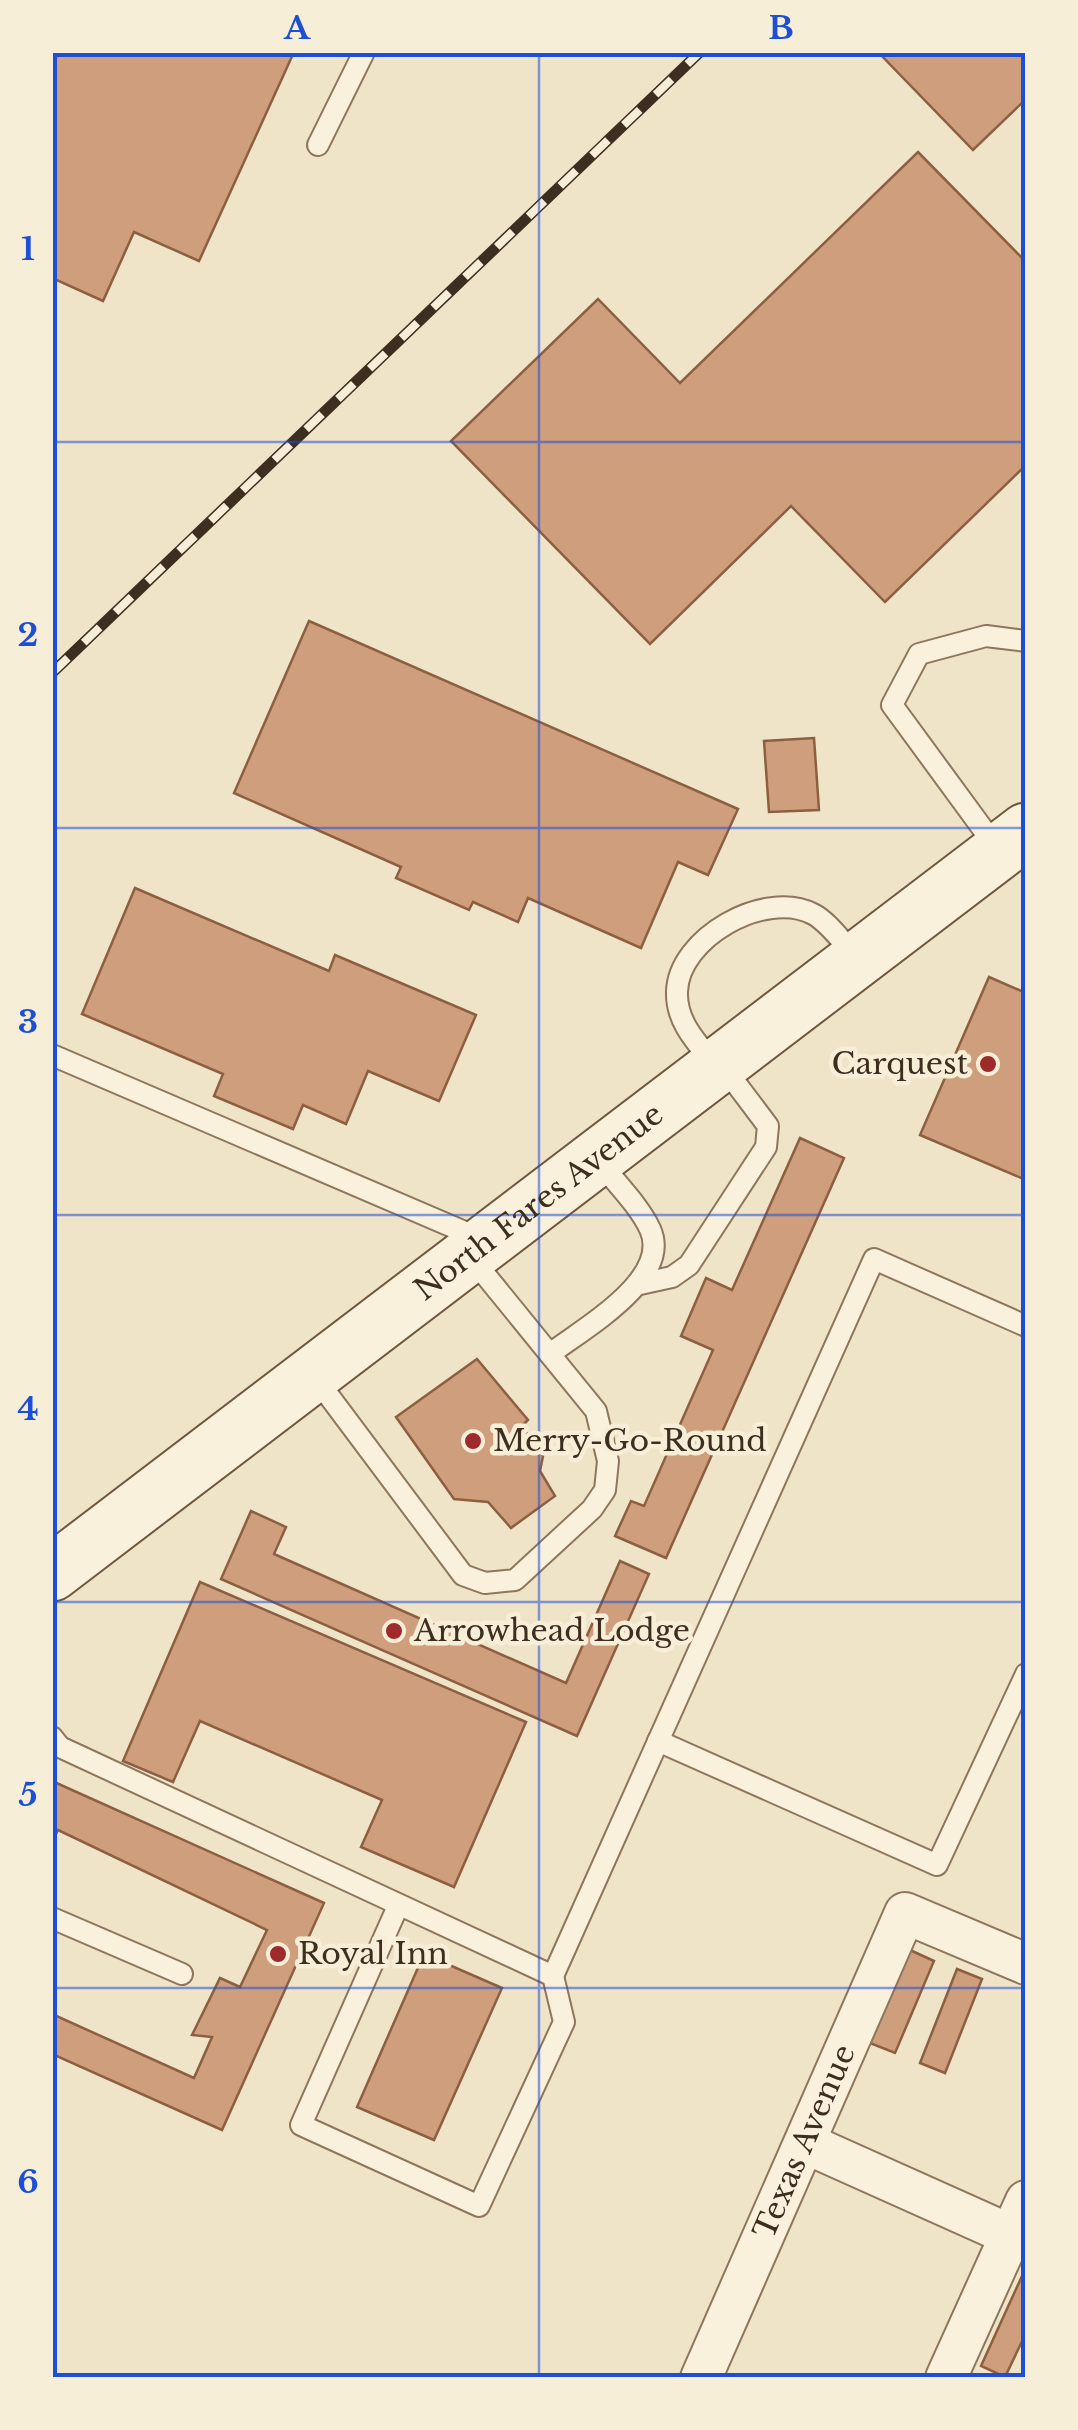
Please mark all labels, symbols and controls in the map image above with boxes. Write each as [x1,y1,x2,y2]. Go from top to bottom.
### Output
text: A [283,8,311,48]
text: B [768,8,794,48]
text: 1 [21,229,35,269]
text: 2 [18,615,38,655]
text: 3 [18,1002,38,1042]
place label: Carquest [831,1045,969,1082]
marker: Carquest [977,1053,999,1075]
street label: North Fares Avenue [407,1095,670,1308]
text: 4 [17,1389,39,1429]
place label: Merry-Go-Round [493,1422,767,1459]
marker: Merry-Go-Round [462,1430,484,1452]
place label: Arrowhead Lodge [413,1612,690,1649]
marker: Arrowhead Lodge [383,1620,405,1642]
text: 5 [18,1775,38,1815]
place label: Royal Inn [298,1935,448,1972]
marker: Royal Inn [267,1943,289,1965]
street label: Texas Avenue [745,2039,863,2244]
text: 6 [17,2162,39,2202]

